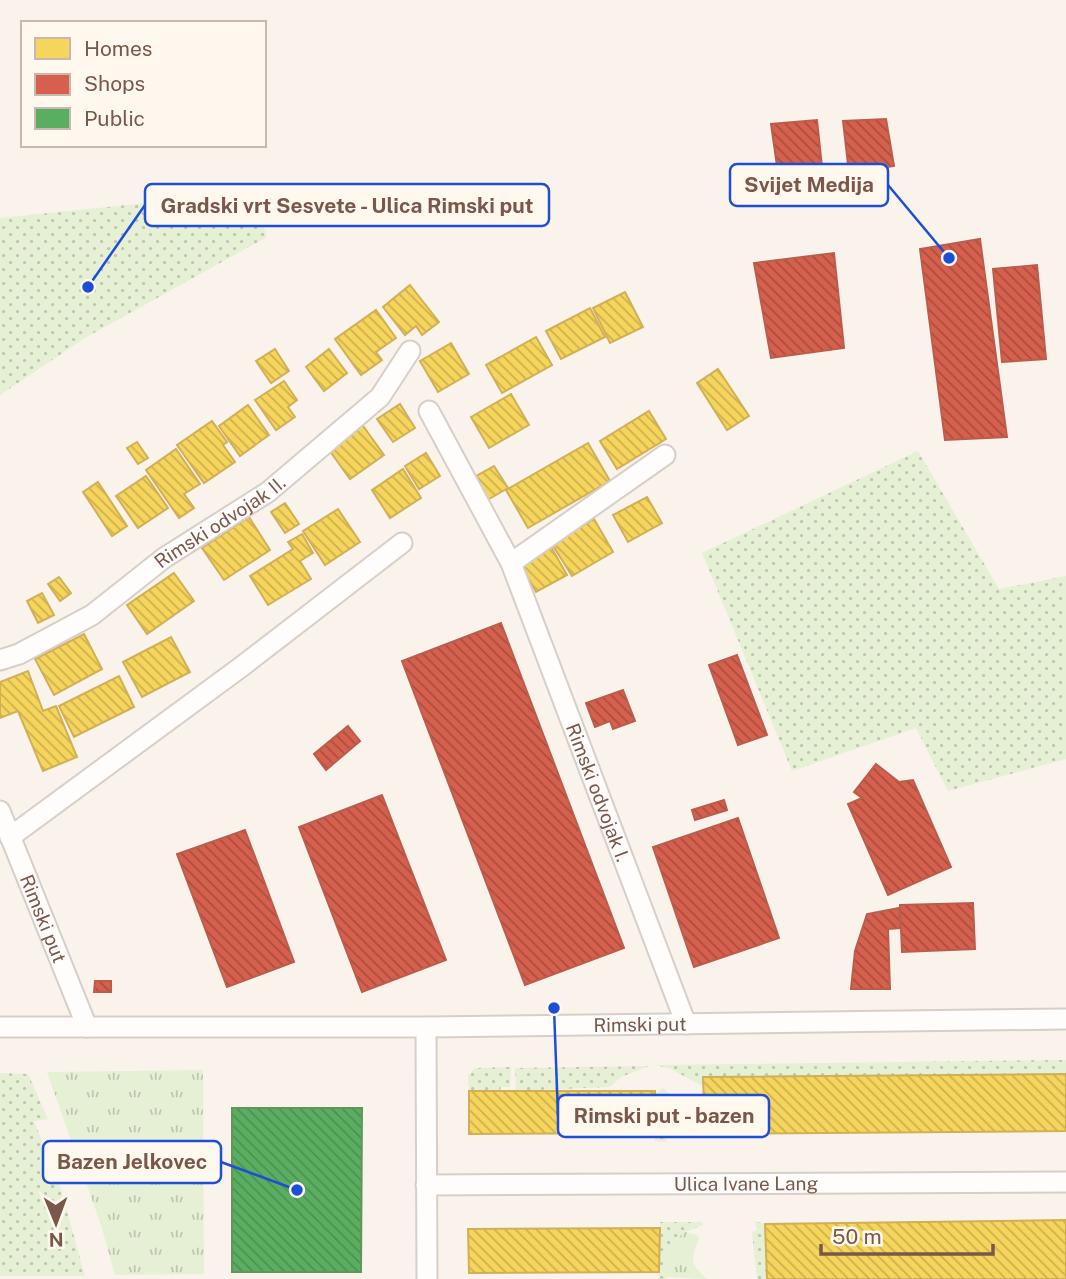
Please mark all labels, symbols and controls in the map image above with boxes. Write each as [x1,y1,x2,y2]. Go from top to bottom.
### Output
legend [21,21,266,147]
text: Homes [84,36,152,61]
text: Shops [84,71,145,96]
text: Public [84,106,145,131]
callout: Svijet Medija [730,164,888,206]
text: Svijet Medija [744,172,874,197]
callout: Gradski vrt Sesvete - Ulica Rimski put [145,184,549,226]
text: Gradski vrt Sesvete - Ulica Rimski put [161,193,533,218]
street label: Rimski odvojak II. [150,471,290,572]
street label: Rimski odvojak I. [562,720,634,864]
street label: Rimski put [16,871,71,966]
street label: Rimski put [593,1013,687,1036]
callout: Rimski put - bazen [558,1095,769,1137]
text: Rimski put - bazen [574,1103,754,1128]
callout: Bazen Jelkovec [43,1141,221,1183]
text: Bazen Jelkovec [57,1149,207,1174]
street label: Ulica Ivane Lang [674,1172,818,1195]
north arrow [21,1188,91,1258]
scale bar [821,1212,992,1256]
text: 50 m [832,1224,882,1249]
text: N [49,1229,64,1251]

